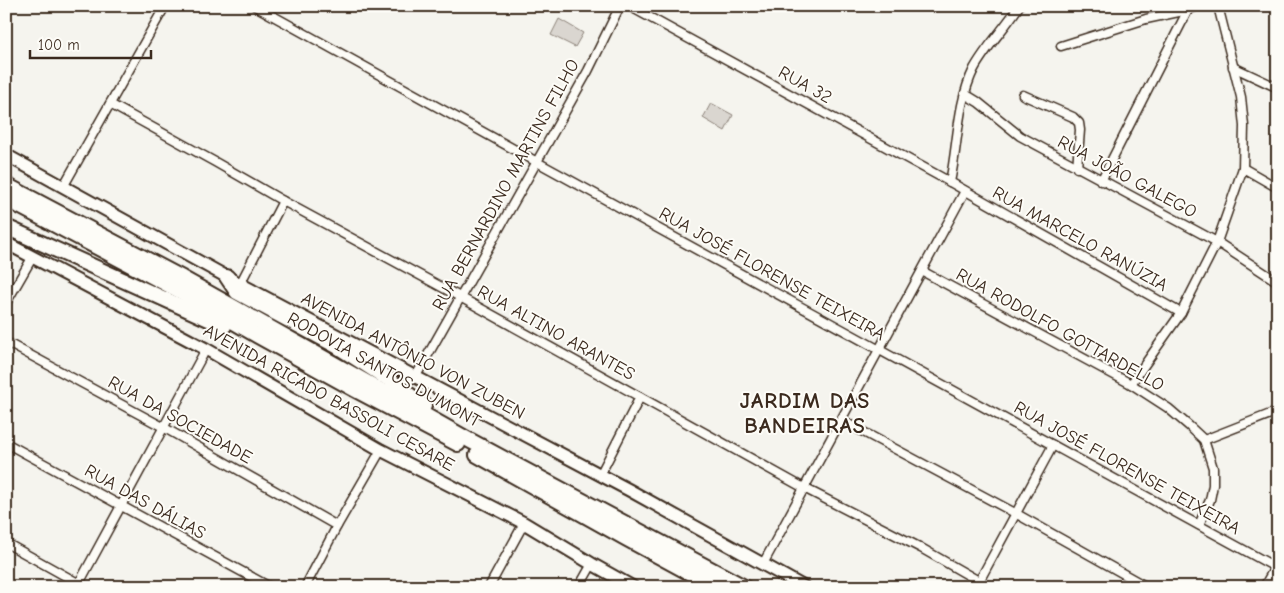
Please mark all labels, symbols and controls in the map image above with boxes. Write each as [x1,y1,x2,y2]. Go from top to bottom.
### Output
scale bar [30,28,151,60]
text: 100 m [38,36,80,54]
street label: RUA BERNARDINO MARTINS FILHO [428,56,584,314]
street label: RUA 32 [775,62,835,108]
street label: RUA JOÃO GALEGO [1054,131,1200,223]
street label: RUA MARCELO RANÚZIA [989,181,1172,296]
street label: RUA JOSÉ FLORENSE TEIXEIRA [655,202,889,345]
street label: RUA RODOLFO GOTTARDELLO [952,264,1168,396]
street label: RUA ALTINO ARANTES [474,281,638,385]
street label: AVENIDA ANTÔNIO VON ZUBEN [298,287,529,424]
street label: RODOVIA SANTOS DUMONT [284,308,485,432]
street label: AVENIDA RICADO BASSOLI CESARE [200,320,458,476]
street label: RUA DA SOCIEDADE [104,372,256,468]
district label: JARDIM DAS BANDEIRAS [740,388,870,439]
street label: RUA JOSÉ FLORENSE TEIXEIRA [1010,396,1244,539]
street label: RUA DAS DÁLIAS [81,459,210,544]

